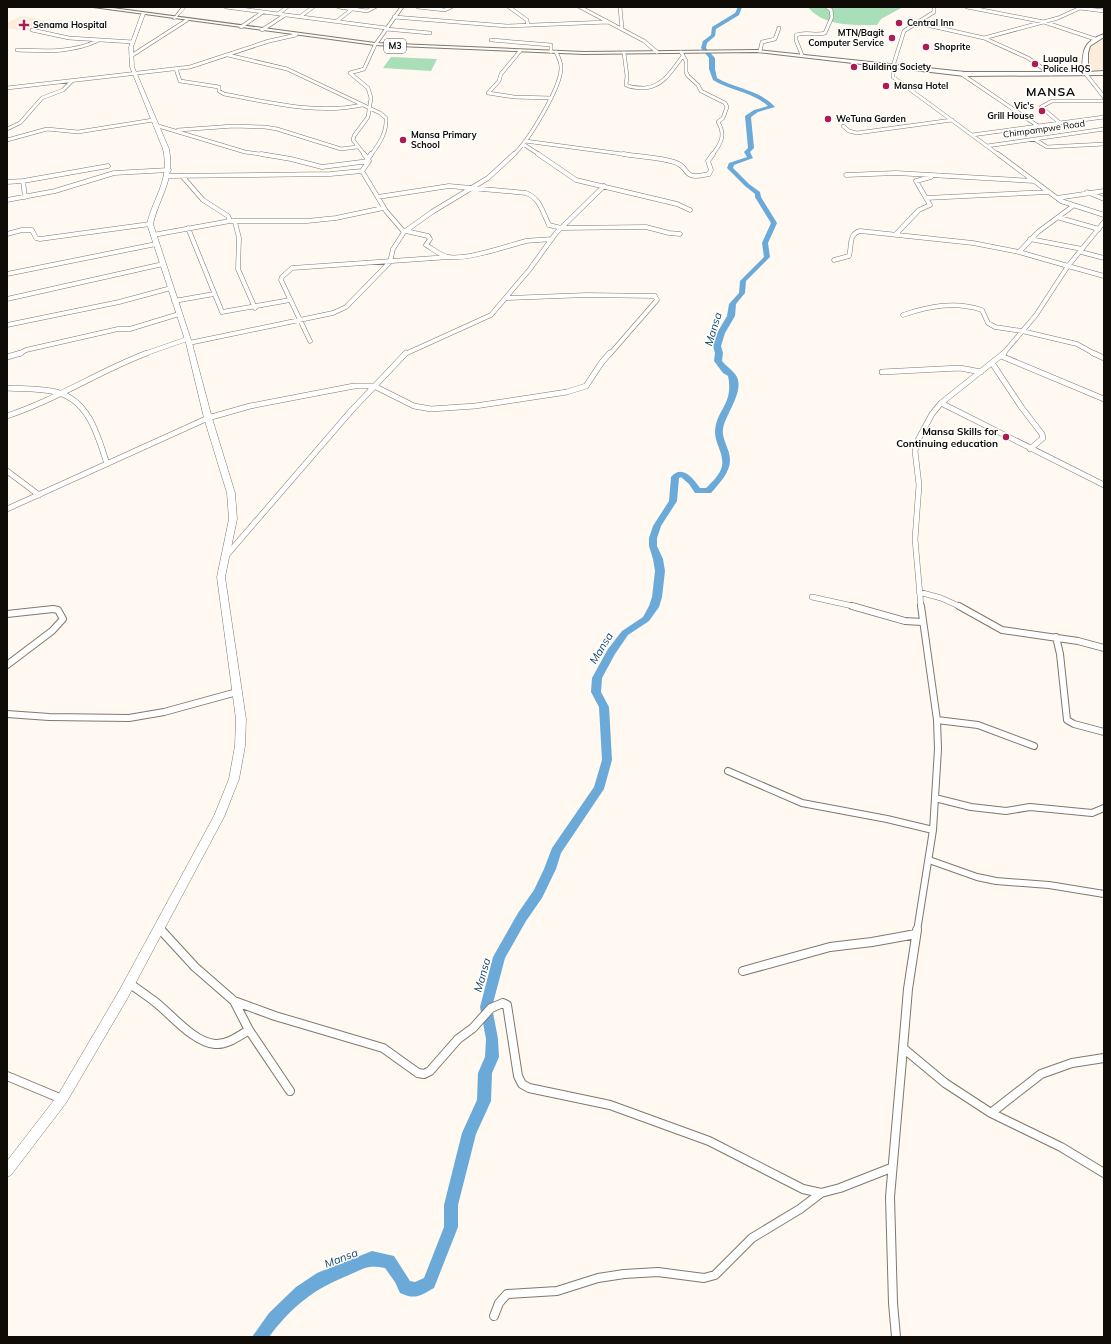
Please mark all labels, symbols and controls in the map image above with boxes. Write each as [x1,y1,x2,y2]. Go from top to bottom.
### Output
place label: Central Inn [907,17,954,28]
marker: Central Inn [894,18,904,28]
marker: Senama Hospital [18,19,30,31]
place label: Senama Hospital [33,19,107,30]
place label: MTN/Bagit Computer Service [808,27,885,48]
marker: MTN/Bagit Computer Service [887,33,897,43]
road number: M3 [384,39,406,53]
place label: Shoprite [934,41,970,52]
marker: Shoprite [921,42,931,52]
place label: Luapula Police HQS [1043,53,1091,74]
marker: Luapula Police HQS [1030,59,1040,69]
place label: Building Society [862,61,931,73]
marker: Building Society [849,62,859,72]
place label: Mansa Hotel [894,80,948,91]
marker: Mansa Hotel [881,81,891,91]
district label: MANSA [1026,84,1076,99]
place label: Vic's Grill House [987,100,1034,121]
marker: Vic's Grill House [1037,106,1047,116]
place label: WeTuna Garden [836,113,906,124]
marker: WeTuna Garden [823,114,833,124]
street label: Chimpampwe Road [1002,117,1086,140]
place label: Mansa Primary School [411,129,477,150]
marker: Mansa Primary School [398,135,408,145]
water label: Mansa [701,310,725,348]
place label: Mansa Skills for Continuing education [896,425,998,450]
marker: Mansa Skills for Continuing education [1001,432,1011,442]
water label: Mansa [586,629,616,666]
water label: Mansa [471,956,494,994]
water label: Mansa [322,1245,360,1271]

